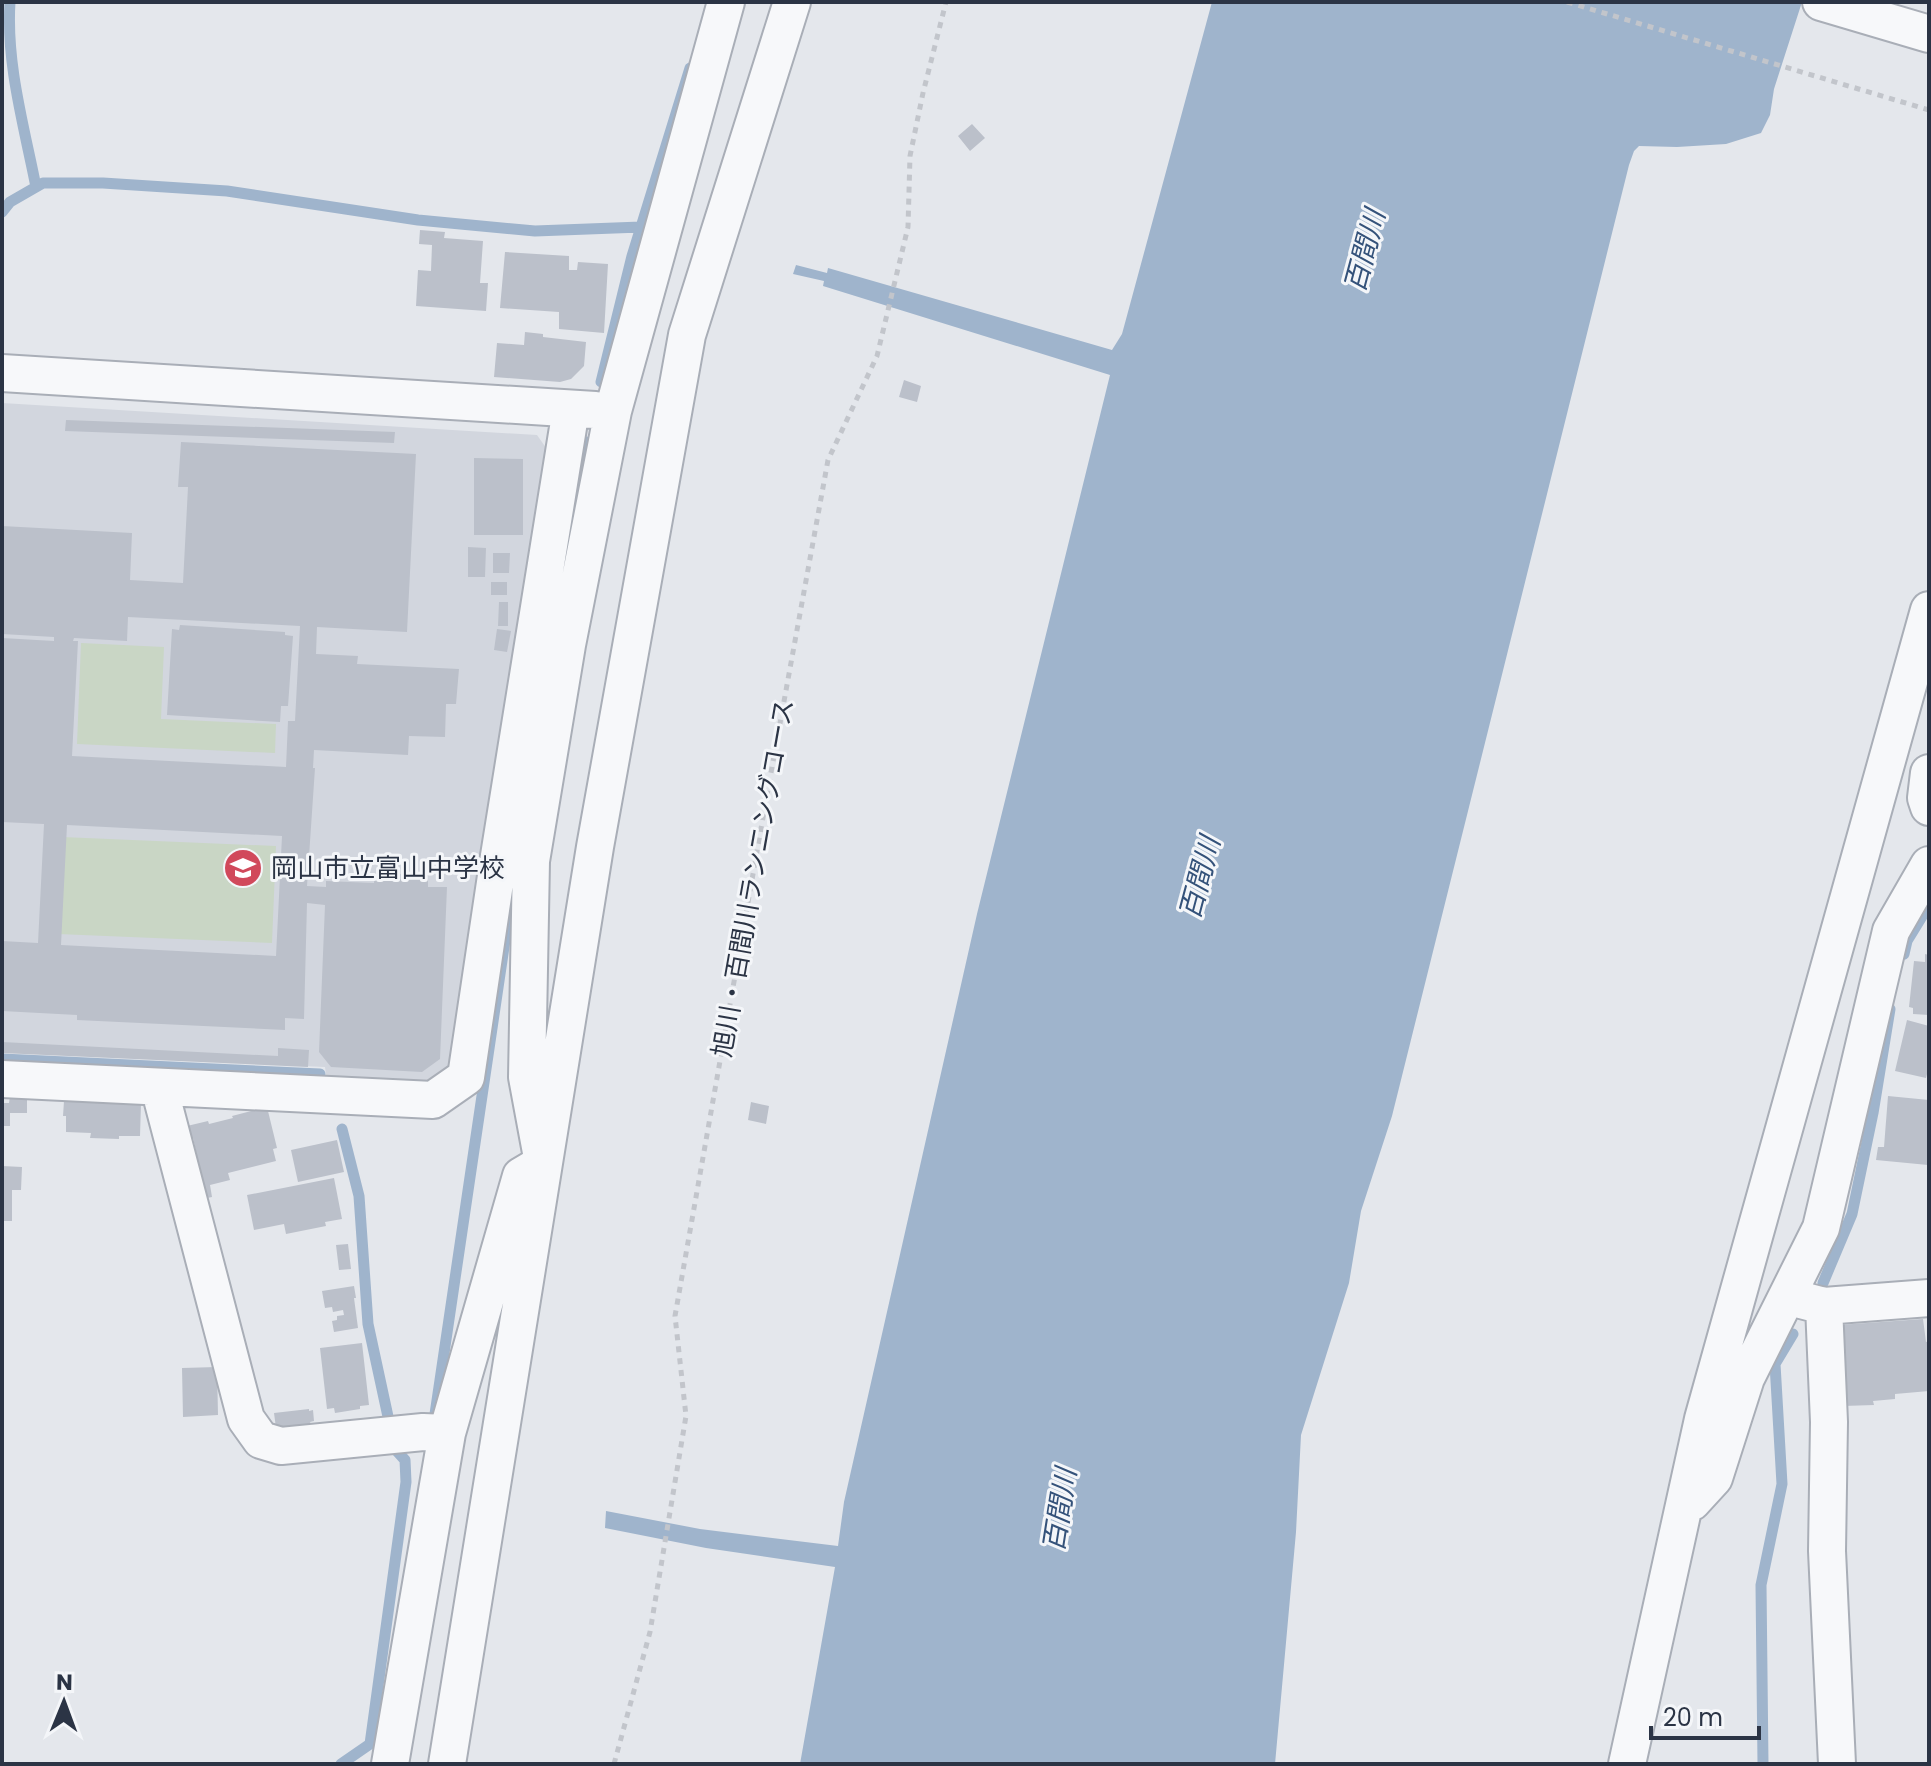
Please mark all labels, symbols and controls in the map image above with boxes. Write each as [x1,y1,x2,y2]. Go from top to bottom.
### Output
water label: 百間川 [1335,202,1395,297]
street label: 旭川・百間川ランニングコース [704,696,802,1060]
water label: 百間川 [1170,829,1230,924]
school or university icon: 岡山市立富山中学校 [222,847,264,889]
place label: 岡山市立富山中学校 [271,850,505,886]
water label: 百間川 [1034,1463,1086,1555]
north arrow [24,1662,104,1742]
text: N [56,1667,73,1698]
scale bar [1651,1690,1759,1740]
text: 20 m [1663,1701,1723,1734]

